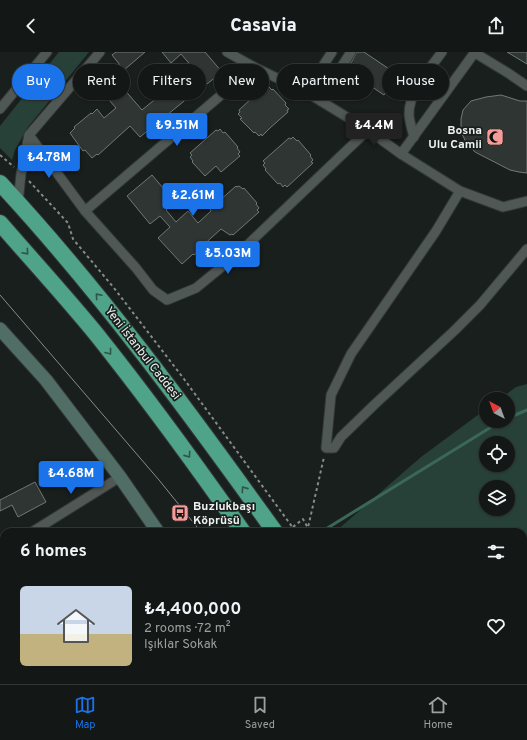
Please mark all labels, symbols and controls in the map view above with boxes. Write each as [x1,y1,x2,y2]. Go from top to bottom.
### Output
icon: back [20,15,42,37]
text: Casavia [230,15,297,38]
icon: share [485,15,507,37]
chip: Buy [12,64,65,100]
chip: Rent [73,64,130,100]
chip: Filters [138,64,206,100]
chip: New [214,64,269,100]
chip: Apartment [277,64,374,100]
chip: House [382,64,449,100]
pin: ₺9.51M [144,113,210,147]
pin: ₺4.4M [346,113,402,147]
text: ₺9.51M [155,118,199,134]
text: ₺4.4M [355,118,393,134]
place label: Bosna Ulu Camii [428,123,482,153]
mosque icon: Bosna Ulu Camii [485,127,505,147]
pin: ₺4.78M [16,145,82,179]
text: ₺4.78M [27,150,71,166]
pin: ₺2.61M [160,183,226,217]
text: ₺2.61M [171,188,215,204]
pin: ₺5.03M [195,241,261,275]
text: ₺5.03M [205,246,251,262]
one-way arrow [21,247,28,255]
one-way arrow [96,293,103,301]
street label: Yeni İstanbul Caddesi [101,304,184,404]
one-way arrow [105,347,112,354]
north arrow [479,392,515,428]
map controls [479,392,515,516]
button: locate [479,436,515,472]
one-way arrow [183,451,191,458]
pin: ₺4.68M [38,461,104,495]
text: ₺4.68M [48,466,94,482]
button: layers [479,480,515,516]
one-way arrow [241,486,249,493]
place label: Buzlukbaşı Köprüsü [193,499,255,529]
bus stop icon: Buzlukbaşı Köprüsü [170,503,190,523]
text: 6 homes [20,541,87,563]
icon: filters [485,541,507,563]
text: ₺4,400,000 [144,599,242,621]
icon: home [52,602,100,650]
icon: heart [485,615,507,637]
text: 2 rooms · 72 m² [144,621,230,637]
text: Işıklar Sokak [144,637,217,653]
tab: Map [74,694,96,732]
tab: Saved [245,694,275,732]
tab: Home [424,694,453,732]

